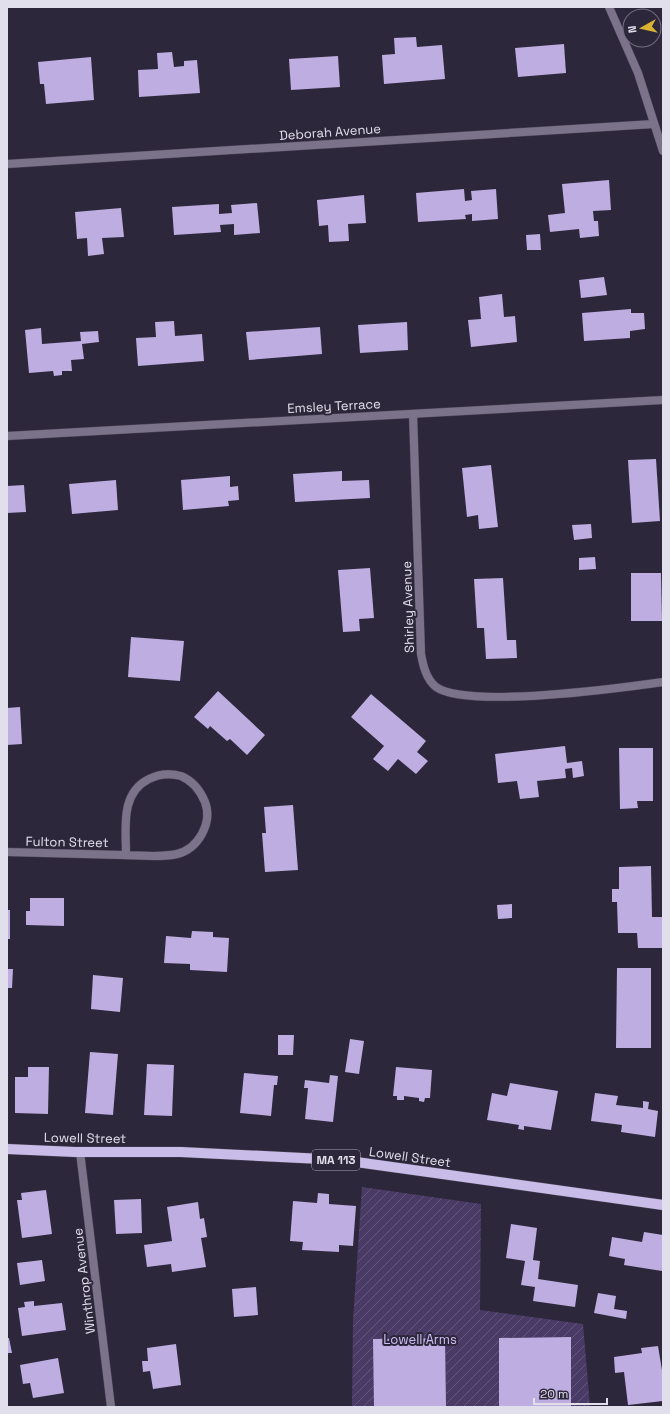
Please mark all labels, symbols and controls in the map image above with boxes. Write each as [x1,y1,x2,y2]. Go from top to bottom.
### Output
north arrow [622,8,662,48]
text: N [625,25,640,34]
street label: Deborah Avenue [279,120,381,144]
street label: Emsley Terrace [287,395,381,417]
street label: Shirley Avenue [398,561,418,653]
street label: Fulton Street [25,833,109,851]
street label: Lowell Street [44,1129,126,1147]
street label: Lowell Street [368,1143,452,1171]
road number: MA 113 [312,1150,360,1170]
street label: Winthrop Avenue [69,1227,99,1335]
park label: Lowell Arms [383,1331,457,1348]
scale bar [534,1380,607,1406]
text: 20 m [540,1386,568,1402]

